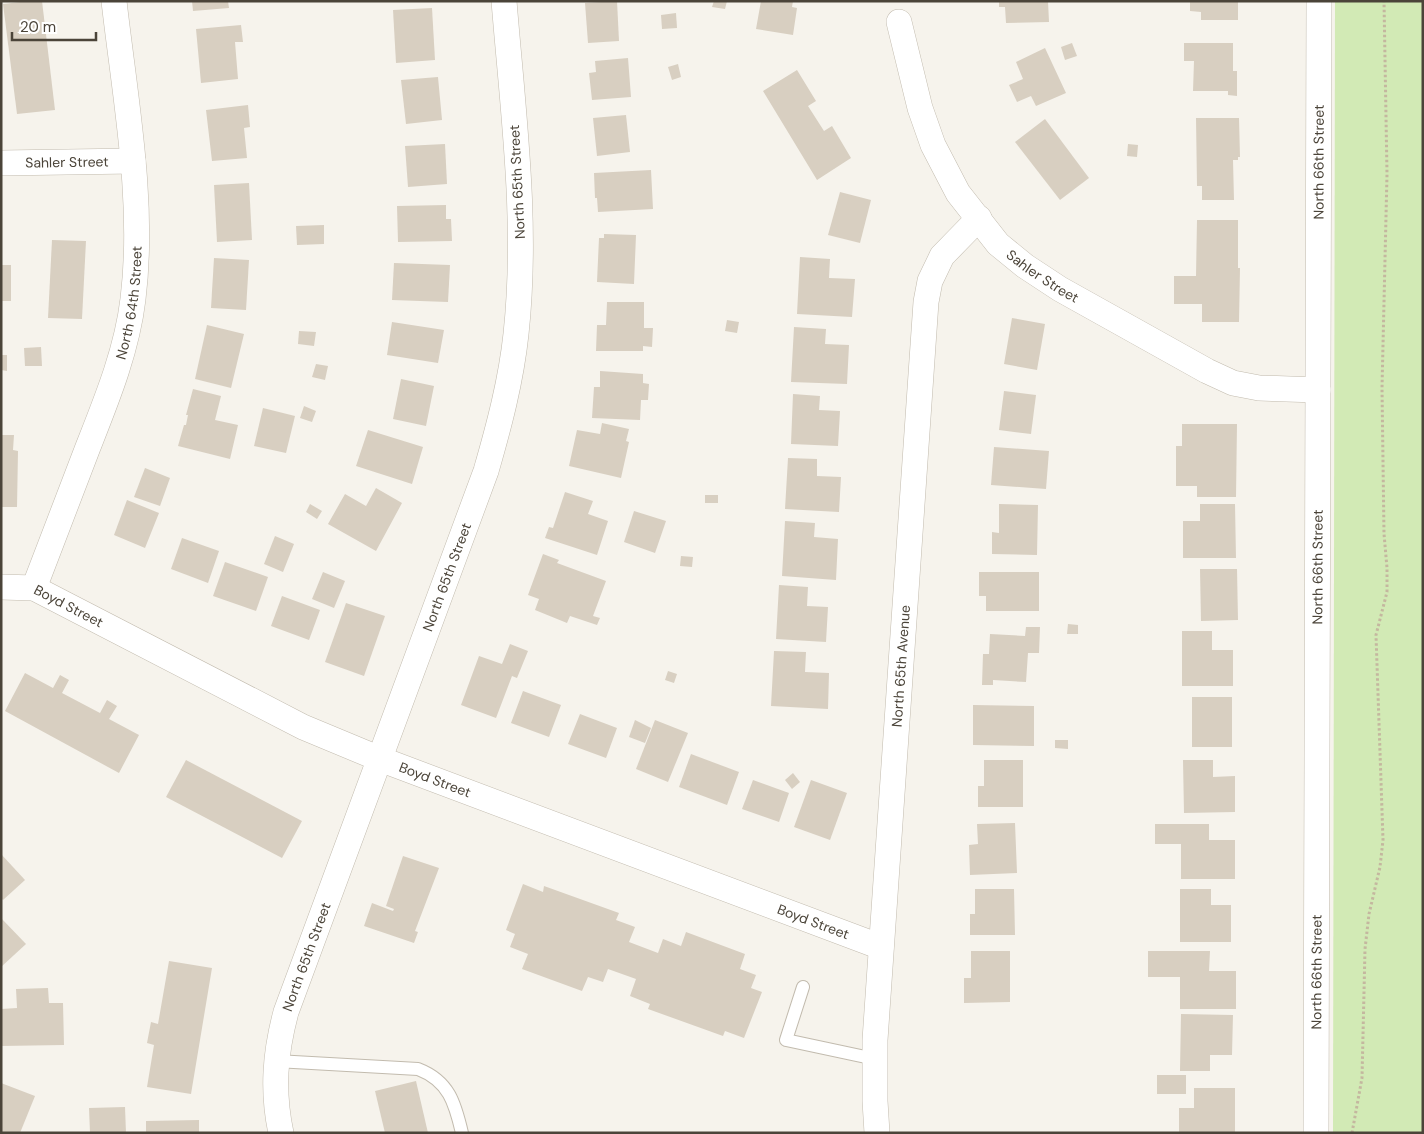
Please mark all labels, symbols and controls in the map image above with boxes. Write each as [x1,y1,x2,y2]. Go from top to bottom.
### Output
scale bar [12,10,96,42]
text: 20 m [20,17,56,37]
street label: North 66th Street [1309,104,1328,220]
street label: North 65th Street [505,124,529,240]
street label: Sahler Street [25,152,109,172]
street label: North 64th Street [111,246,146,362]
street label: Sahler Street [1003,246,1082,307]
street label: North 66th Street [1308,509,1327,625]
street label: North 65th Street [418,520,475,634]
street label: Boyd Street [31,581,106,631]
street label: North 65th Avenue [888,604,914,728]
street label: Boyd Street [397,758,474,801]
street label: North 65th Street [278,900,335,1014]
street label: Boyd Street [775,900,852,943]
street label: North 66th Street [1307,914,1326,1030]

